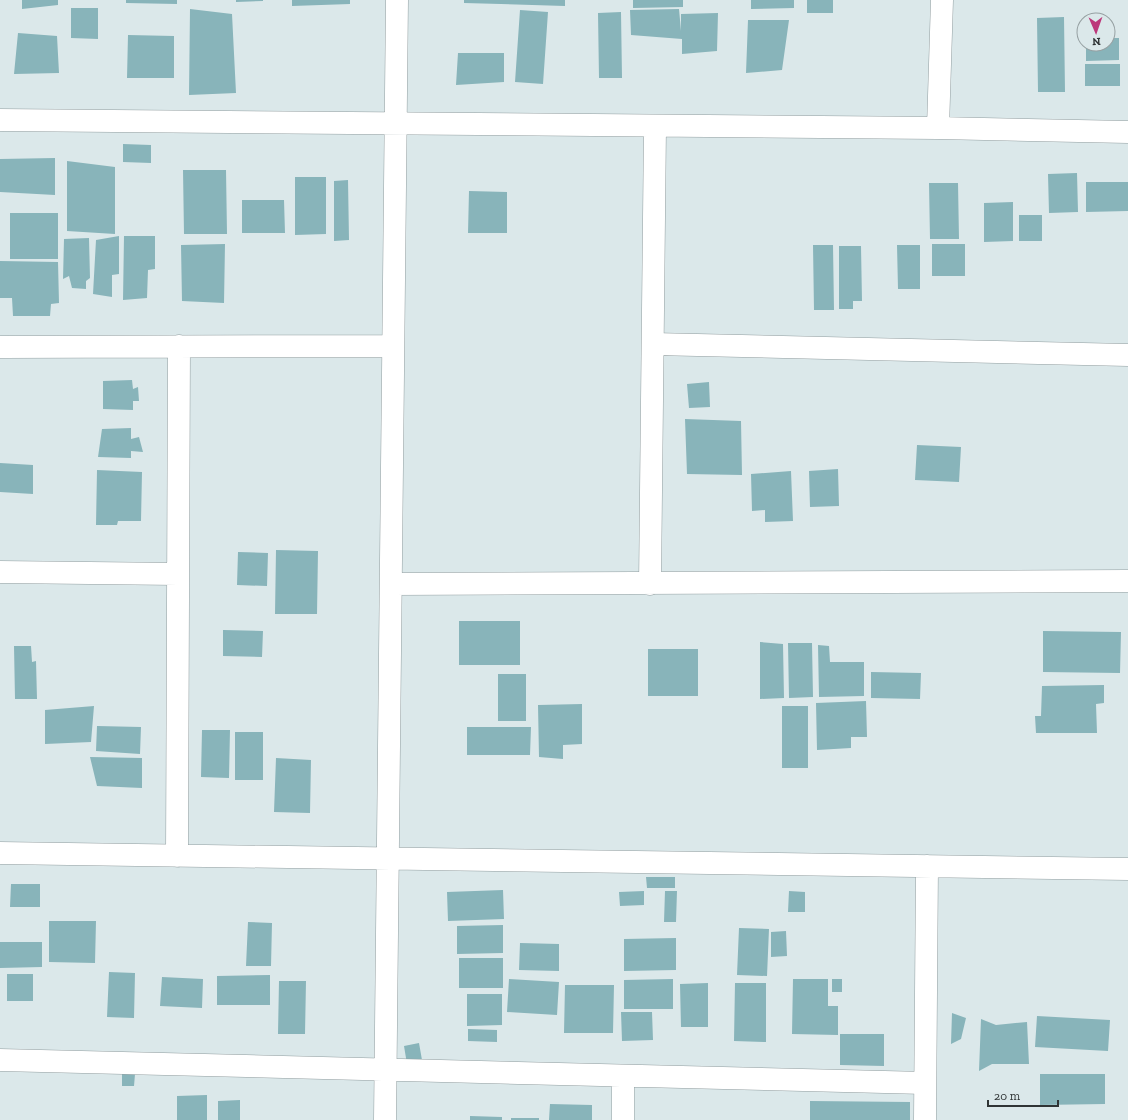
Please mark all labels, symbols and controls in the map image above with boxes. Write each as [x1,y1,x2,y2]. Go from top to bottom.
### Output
north arrow [1076,12,1116,52]
text: N [1091,35,1101,48]
scale bar [988,1082,1058,1108]
text: 20 m [994,1089,1021,1103]

